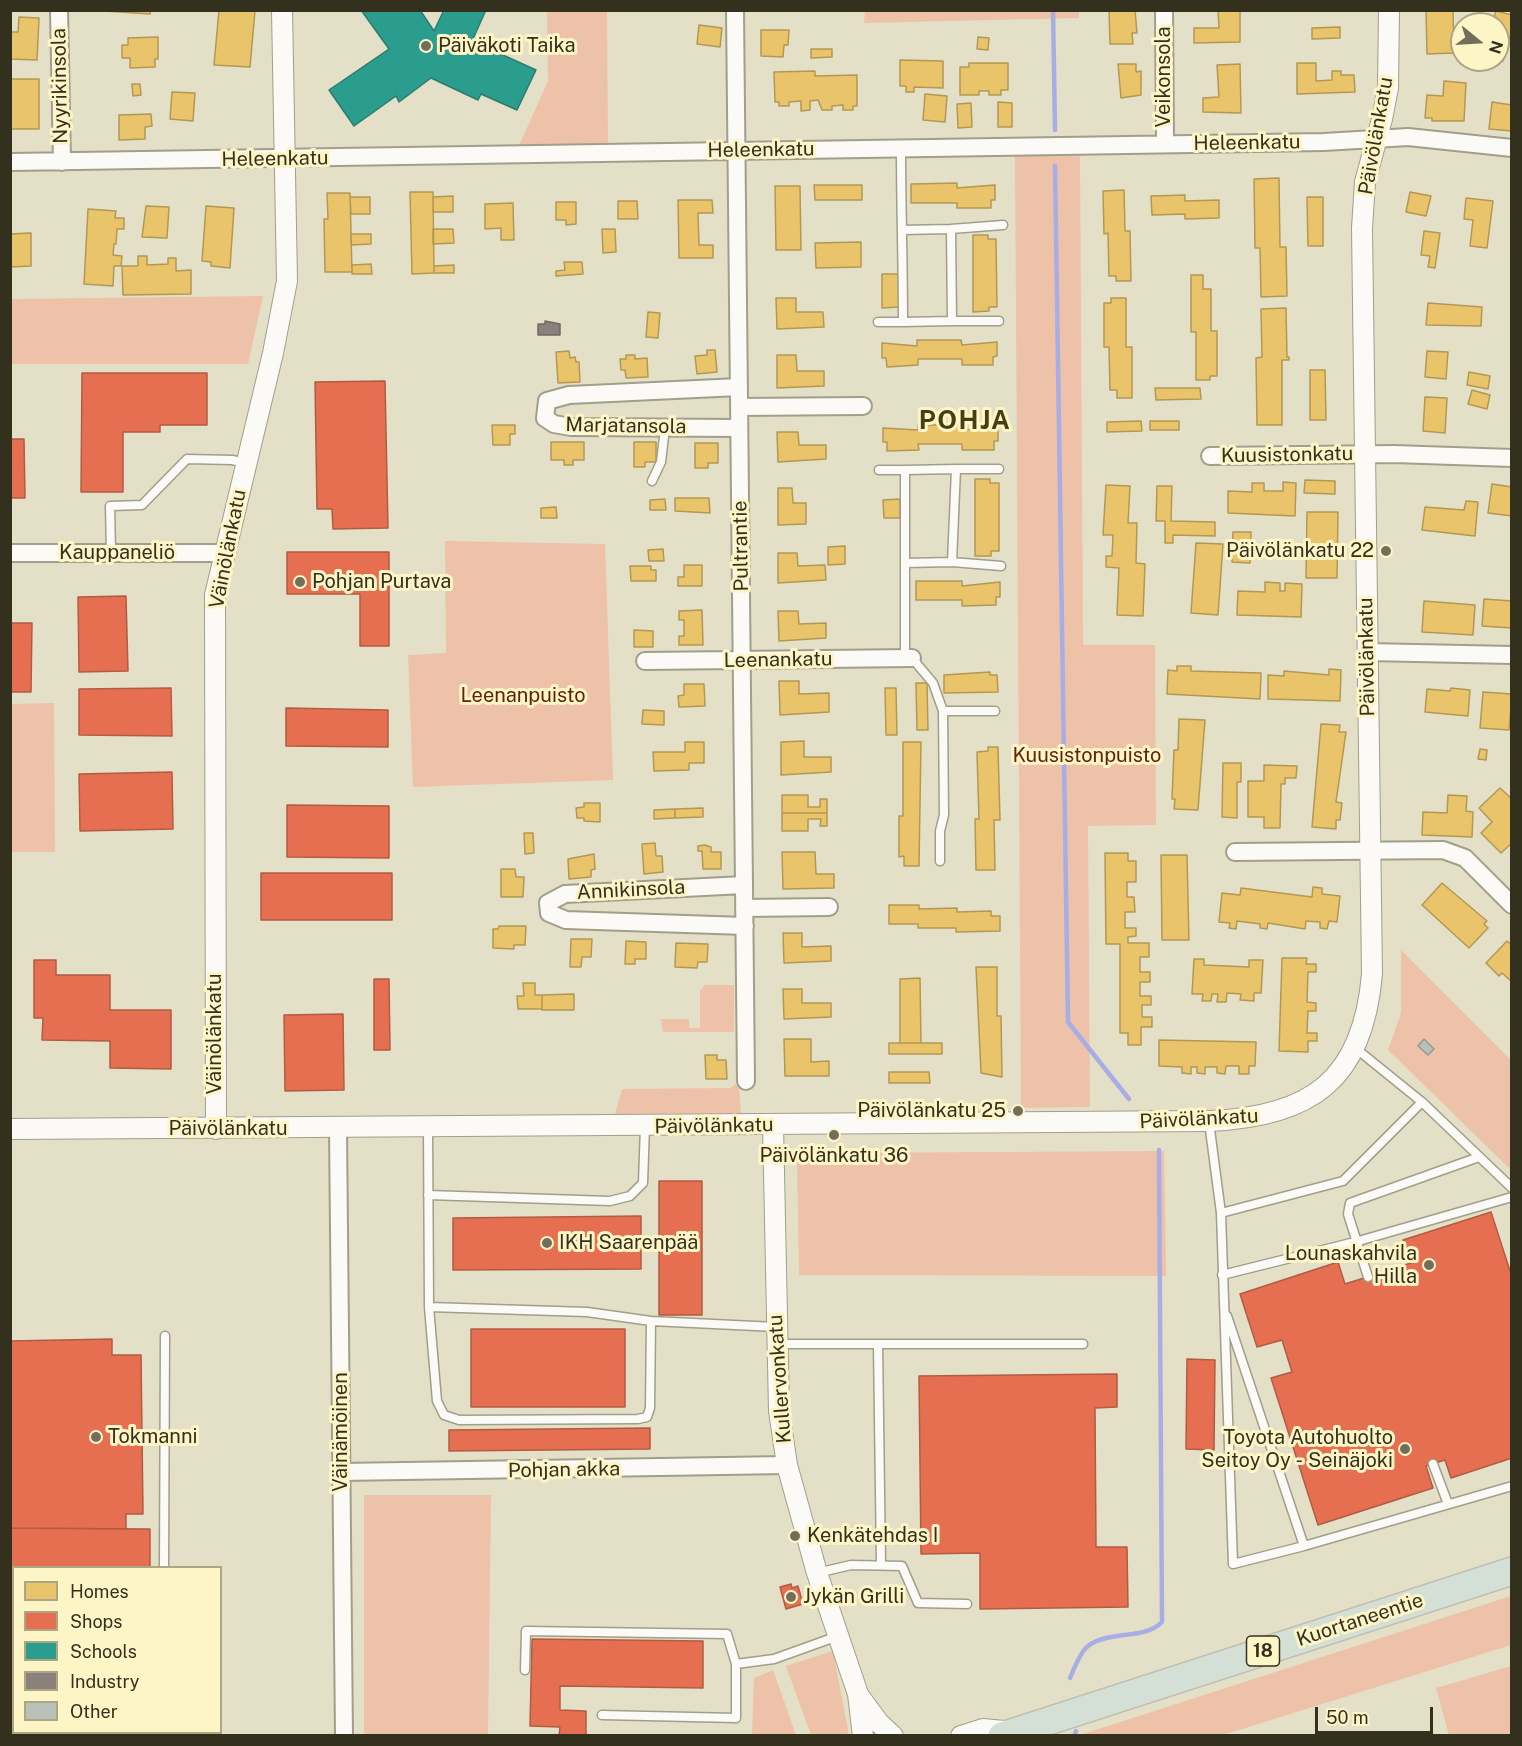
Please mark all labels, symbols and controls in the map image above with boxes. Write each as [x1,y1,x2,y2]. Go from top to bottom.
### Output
north arrow [1450,12,1510,72]
street label: Veikonsola [1152,27,1176,127]
street label: Nyyrikinsola [47,28,73,144]
place label: Päiväkoti Taika [438,34,576,58]
text: N [1485,38,1507,56]
marker: Päiväkoti Taika [419,39,433,53]
street label: Päivölänkatu [1354,75,1398,197]
street label: Heleenkatu [1193,130,1301,156]
street label: Heleenkatu [707,137,815,163]
street label: Heleenkatu [221,146,329,172]
district label: POHJA [919,405,1011,437]
street label: Marjatansola [565,413,687,439]
street label: Kuusistonkatu [1221,442,1353,468]
street label: Väinölänkatu [205,487,251,611]
street label: Pultrantie [728,500,754,592]
place label: Päivölänkatu 22 [1226,539,1374,563]
street label: Kauppaneliö [59,541,175,565]
marker: Päivölänkatu 22 [1379,544,1393,558]
place label: Pohjan Purtava [312,570,451,594]
marker: Pohjan Purtava [293,575,307,589]
street label: Päivölänkatu [1354,597,1380,717]
street label: Leenankatu [723,647,833,673]
park label: Leenanpuisto [460,684,586,708]
park label: Kuusistonpuisto [1013,744,1161,768]
street label: Annikinsola [576,875,686,905]
street label: Väinölänkatu [203,973,227,1095]
place label: Päivölänkatu 25 [857,1099,1006,1123]
marker: Päivölänkatu 25 [1011,1104,1025,1118]
street label: Päivölänkatu [1139,1104,1259,1134]
street label: Päivölänkatu [654,1113,774,1139]
street label: Päivölänkatu [168,1117,288,1141]
marker: Päivölänkatu 36 [827,1128,841,1142]
place label: Päivölänkatu 36 [760,1144,908,1168]
place label: IKH Saarenpää [559,1231,698,1255]
marker: IKH Saarenpää [540,1236,554,1250]
place label: Lounaskahvila Hilla [1285,1242,1417,1289]
marker: Lounaskahvila Hilla [1422,1258,1436,1272]
street label: Kullervonkatu [764,1314,796,1444]
street label: Väinämöinen [329,1372,353,1492]
place label: Tokmanni [108,1425,197,1449]
place label: Toyota Autohuolto Seitoy Oy - Seinäjoki [1201,1426,1393,1473]
marker: Tokmanni [89,1430,103,1444]
marker: Toyota Autohuolto Seitoy Oy - Seinäjoki [1398,1442,1412,1456]
street label: Pohjan akka [508,1457,620,1483]
place label: Kenkätehdas I [807,1524,938,1548]
marker: Kenkätehdas I [788,1529,802,1543]
legend [12,1566,222,1734]
text: Homes [70,1581,129,1602]
place label: Jykän Grilli [803,1585,904,1609]
street label: Kuortaneentie [1294,1588,1426,1652]
marker: Jykän Grilli [784,1590,798,1604]
text: Shops [70,1611,122,1632]
road number: 18 [1246,1636,1280,1666]
text: Schools [70,1641,137,1662]
text: Industry [70,1671,139,1692]
scale bar [1318,1695,1436,1733]
text: Other [70,1701,118,1722]
text: 50 m [1326,1707,1369,1728]

